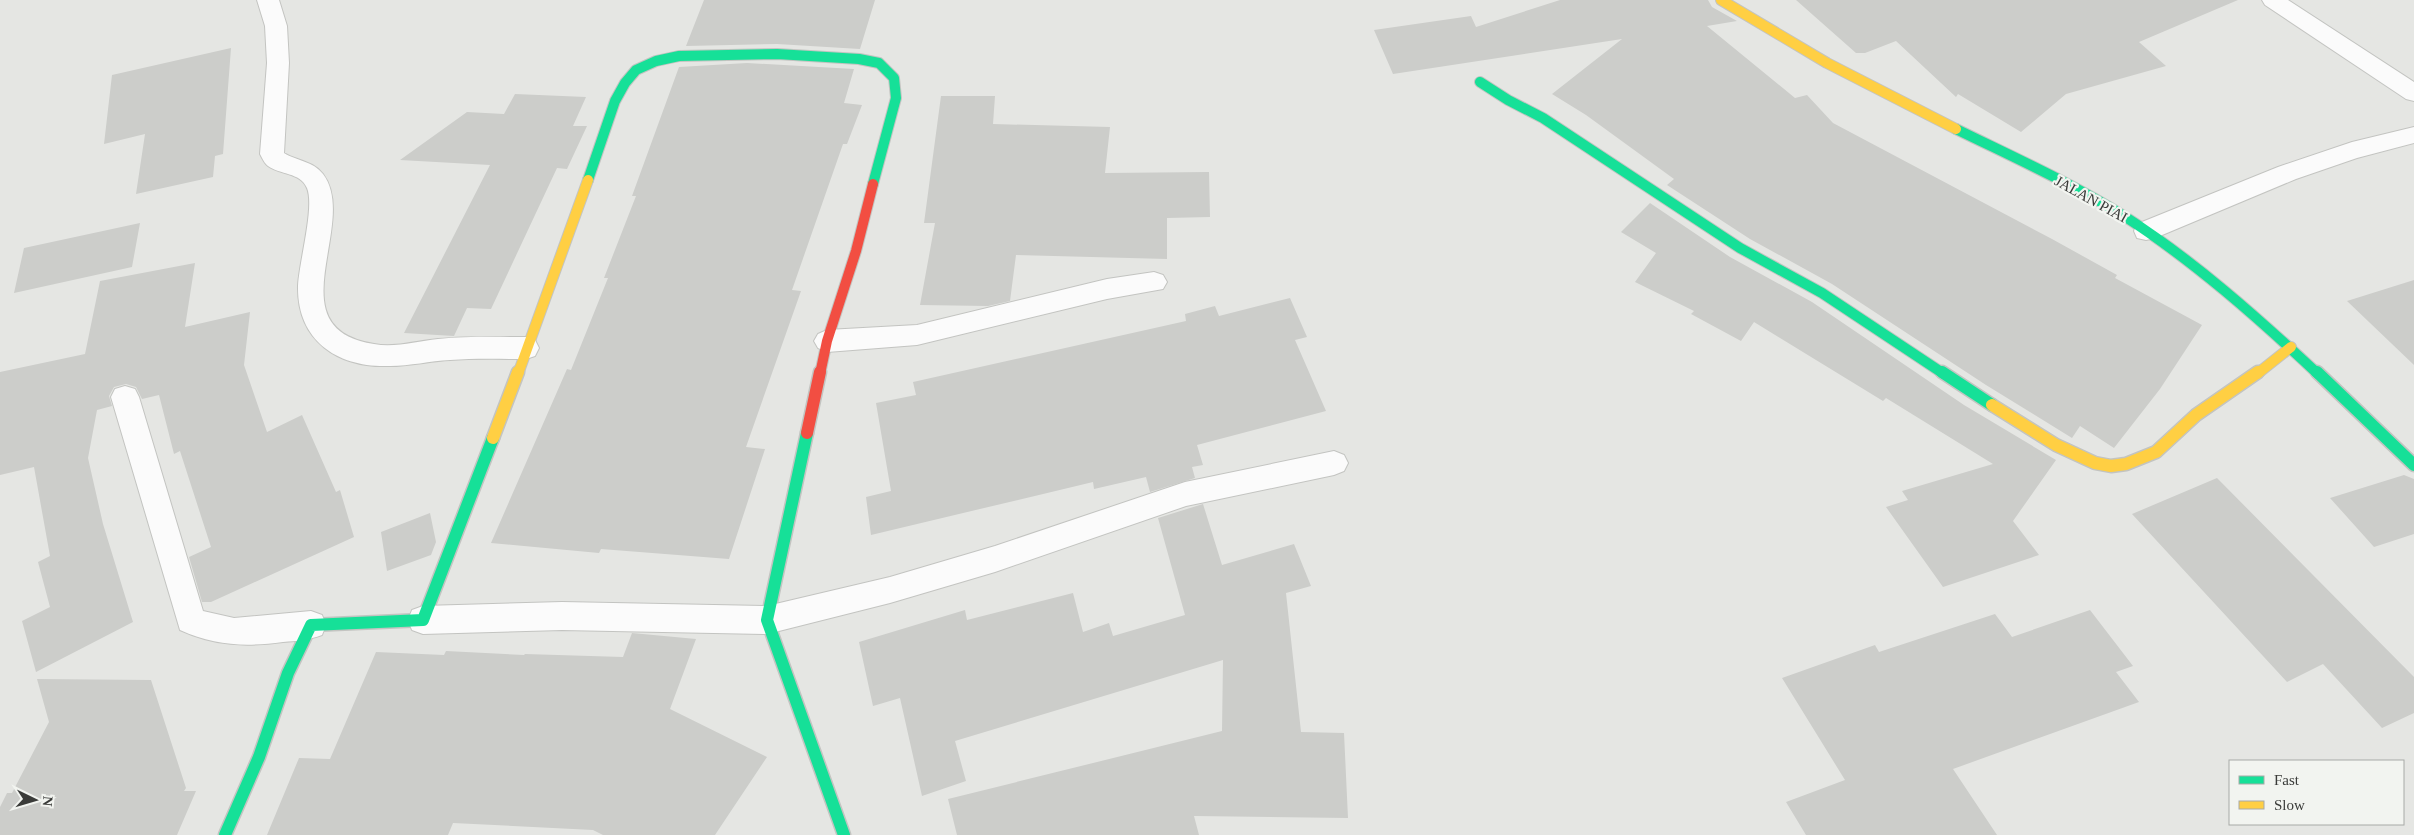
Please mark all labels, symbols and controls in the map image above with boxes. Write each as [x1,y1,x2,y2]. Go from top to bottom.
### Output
street label: JALAN PIAI [2052,173,2130,225]
legend [2229,760,2404,825]
text: Fast [2274,772,2300,788]
north arrow [10,775,60,825]
text: N [40,795,55,807]
text: Slow [2274,797,2305,813]

